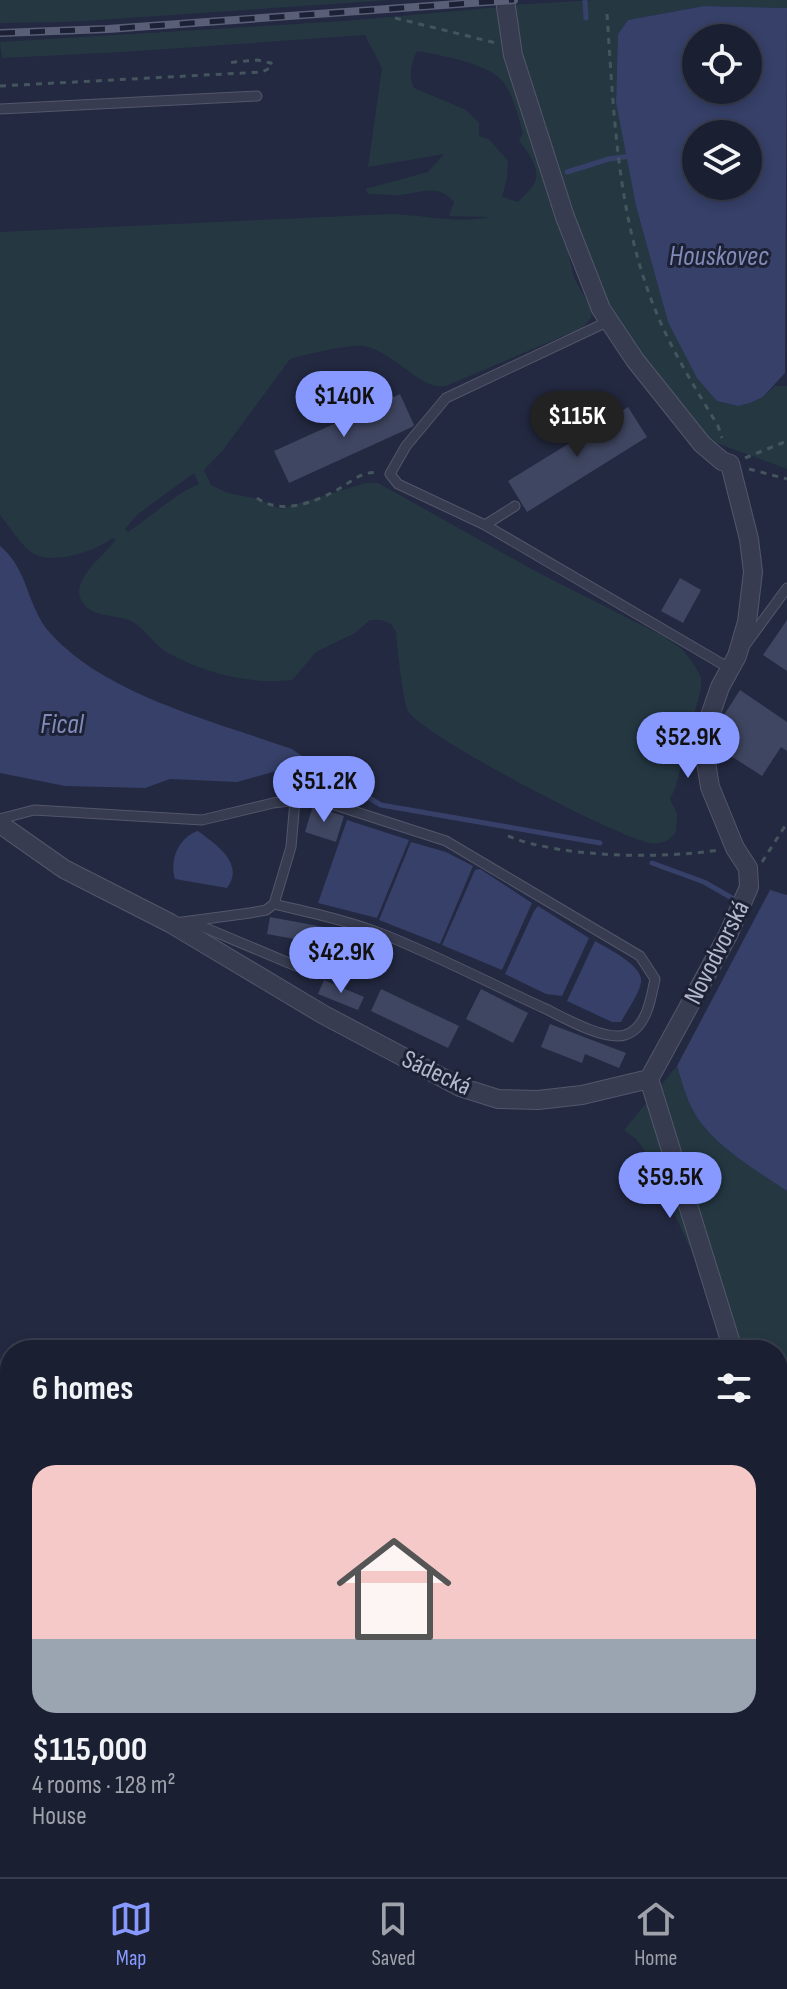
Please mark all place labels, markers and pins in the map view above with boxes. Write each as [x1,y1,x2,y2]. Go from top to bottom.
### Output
pin: $140K [288,371,400,439]
pin: $115K [521,391,633,459]
pin: $52.9K [623,712,753,780]
pin: $51.2K [259,756,389,824]
pin: $42.9K [276,927,406,995]
pin: $59.5K [605,1152,735,1220]

